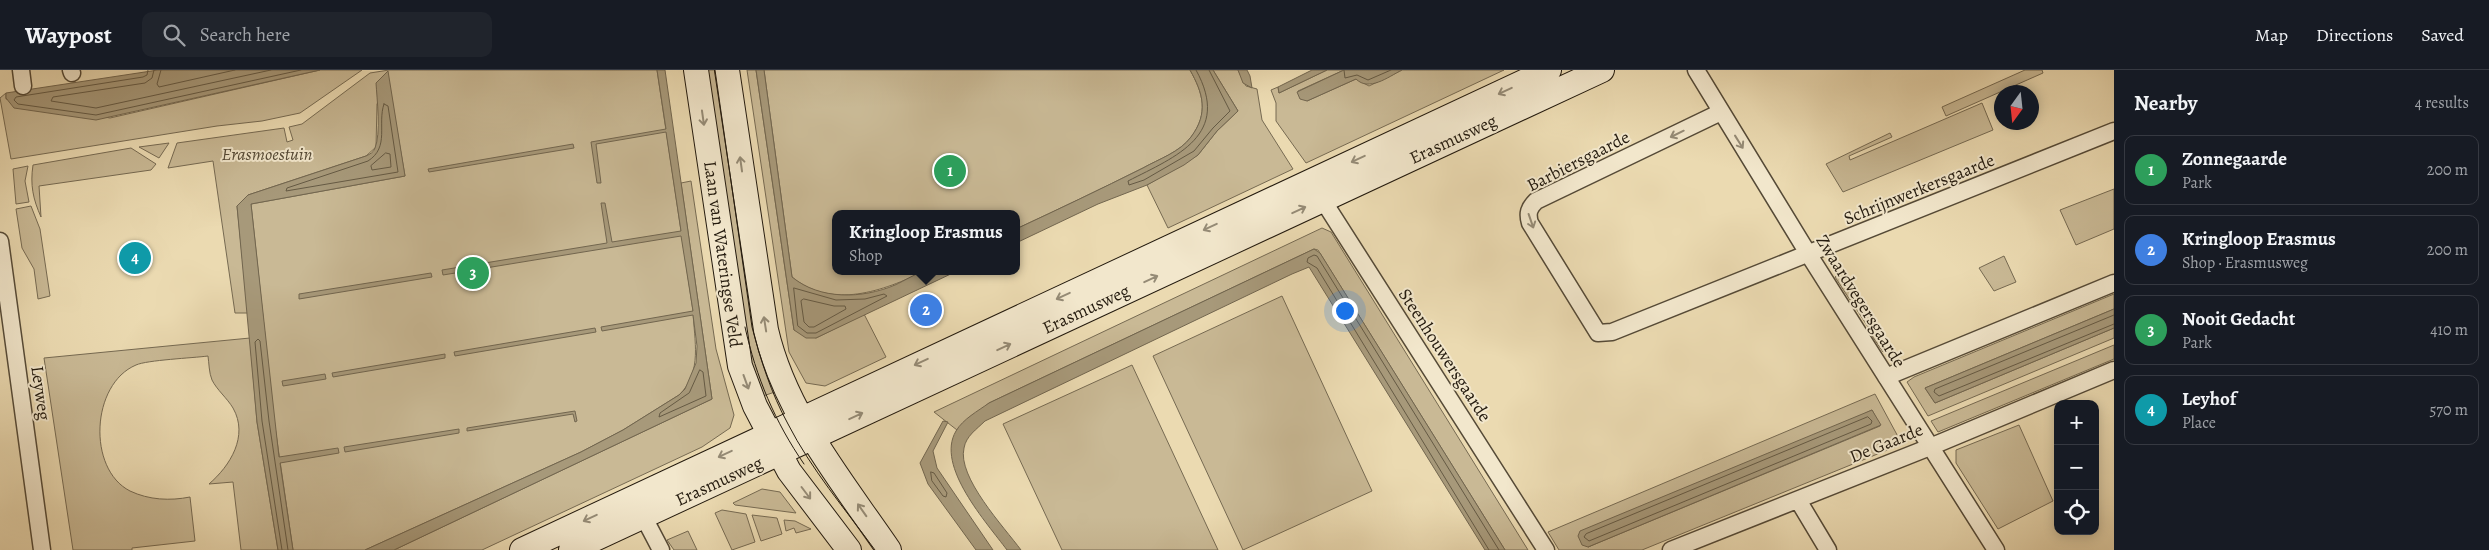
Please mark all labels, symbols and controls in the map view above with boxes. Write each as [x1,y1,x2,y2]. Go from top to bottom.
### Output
search box [142,12,492,57]
text: Waypost [25,19,112,51]
icon: search [160,21,188,49]
text: Search here [200,22,290,48]
text: Map [2255,23,2288,47]
text: Directions [2316,23,2393,47]
text: Saved [2421,23,2464,47]
north arrow [1994,85,2039,130]
one-way arrow [1498,86,1513,96]
text: Nearby [2134,89,2197,117]
text: 4 results [2415,92,2469,114]
street label: Erasmusweg [1405,108,1501,170]
one-way arrow [698,110,708,126]
street label: Barbiersgaarde [1522,125,1634,197]
one-way arrow [1670,130,1685,139]
one-way arrow [1735,134,1745,148]
park label: Erasmoestuin [222,142,312,166]
text: Zonnegaarde [2182,146,2287,172]
street label: Schrijnwerkersgaarde [1840,148,1998,230]
pin: 1 [934,152,966,190]
one-way arrow [1351,155,1366,164]
one-way arrow [736,156,746,172]
street label: Laan van Wateringse Veld [698,159,748,349]
text: 1 [2148,159,2154,181]
text: 200 m [2427,159,2468,181]
text: Park [2182,172,2212,194]
one-way arrow [1291,205,1306,215]
popup [832,210,1020,275]
one-way arrow [1527,213,1536,228]
text: Kringloop Erasmus [849,219,1003,245]
one-way arrow [1203,223,1218,233]
text: Kringloop Erasmus [2182,226,2336,252]
street label: Zwaardvegersgaarde [1810,230,1912,372]
pin: 4 [119,239,151,277]
text: 2 [2147,239,2155,261]
text: 200 m [2427,239,2468,261]
text: Shop [849,245,882,267]
text: Shop · Erasmusweg [2182,252,2308,274]
pin: 3 [457,254,489,292]
one-way arrow [1143,273,1158,283]
street label: Erasmusweg [1038,278,1134,340]
street label: Steenhouwersgaarde [1393,284,1497,426]
pin: 2 [910,291,942,329]
one-way arrow [1056,292,1071,301]
your location [1332,298,1358,324]
text: Nooit Gedacht [2182,306,2295,332]
one-way arrow [760,317,770,333]
text: 3 [2148,319,2154,341]
text: 410 m [2430,319,2468,341]
text: Park [2182,332,2212,354]
one-way arrow [996,342,1011,351]
one-way arrow [914,358,929,367]
street label: Leyweg [25,364,57,422]
one-way arrow [742,374,751,389]
text: Leyhof [2182,386,2236,412]
text: 4 [2147,399,2155,421]
text: 570 m [2429,399,2468,421]
map controls [2054,400,2099,535]
button: + [2054,400,2099,445]
one-way arrow [849,410,864,420]
text: Place [2182,412,2216,434]
street label: De Gaarde [1846,417,1926,469]
button: − [2054,445,2099,490]
street label: Erasmusweg [671,450,767,512]
one-way arrow [718,450,733,459]
one-way arrow [801,486,811,500]
button: locate [2054,490,2099,535]
one-way arrow [857,503,867,517]
one-way arrow [583,514,598,523]

